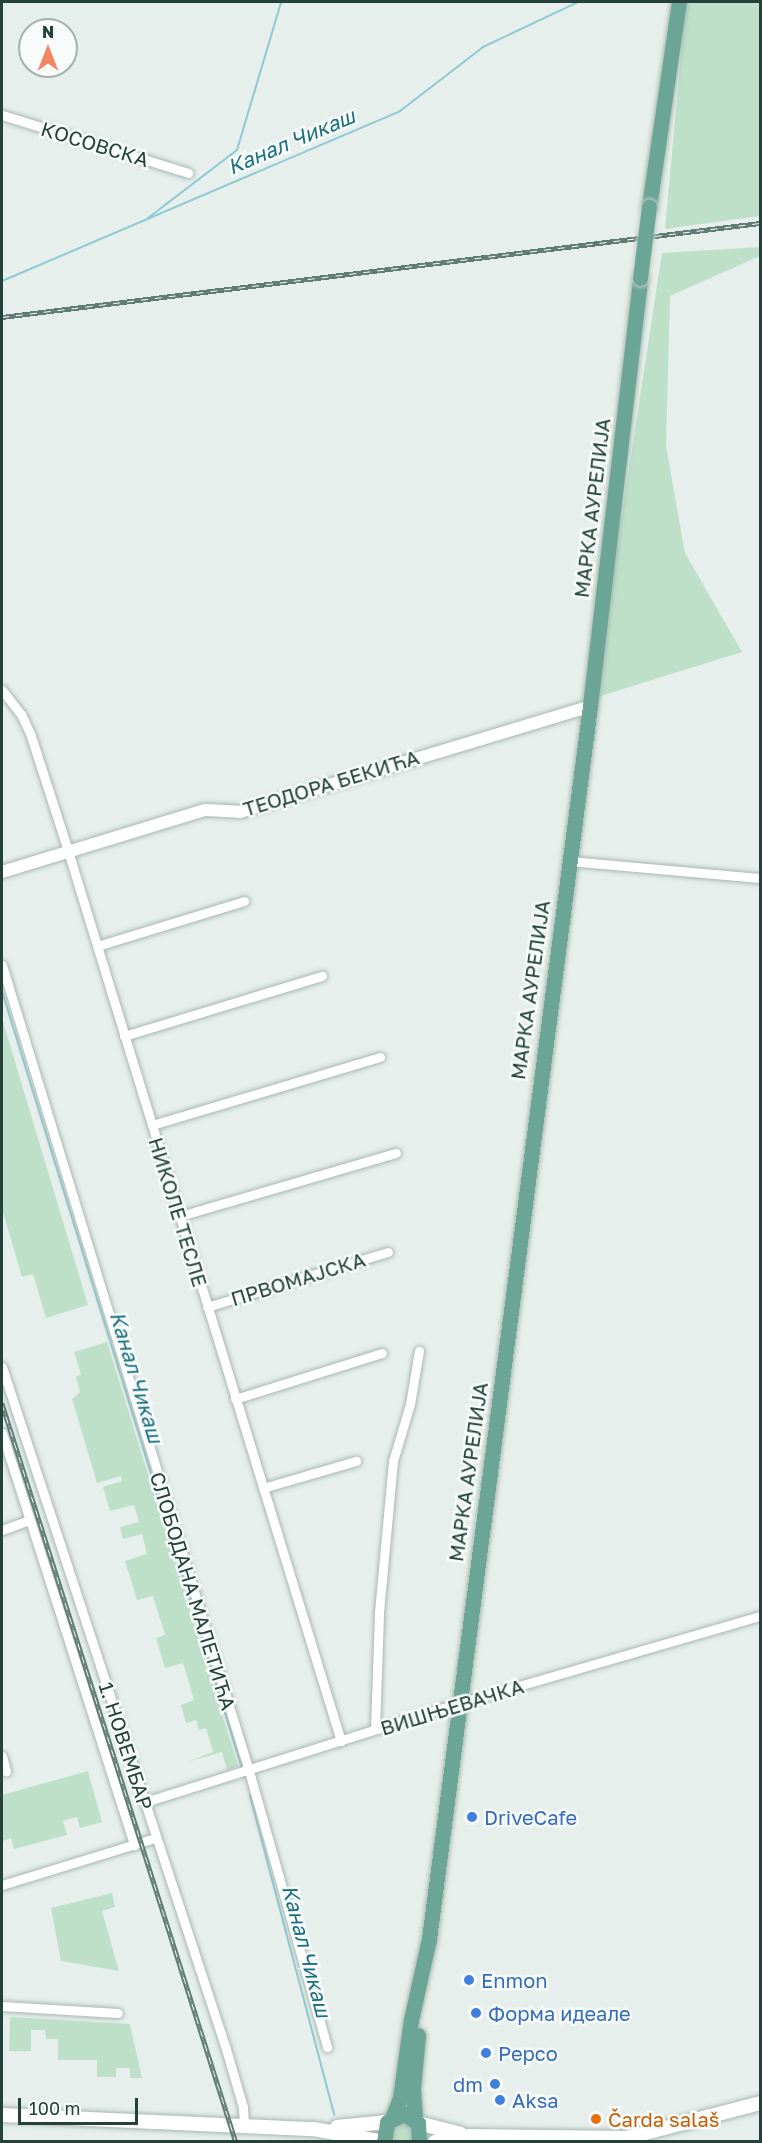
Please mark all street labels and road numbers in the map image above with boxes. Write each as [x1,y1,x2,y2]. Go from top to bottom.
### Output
street label: КОСОВСКА [38,116,152,172]
street label: МАРКА АУРЕЛИЈА [569,417,615,599]
street label: ТЕОДОРА БЕКИЋА [240,745,422,821]
street label: МАРКА АУРЕЛИЈА [506,899,554,1081]
street label: НИКОЛЕ ТЕСЛЕ [144,1134,212,1290]
street label: ПРВОМАЈСКА [228,1247,368,1311]
street label: МАРКА АУРЕЛИЈА [444,1381,492,1563]
street label: СЛОБОДАНА МАЛЕТИЋА [145,1469,241,1713]
street label: ВИШЊЕВАЧКА [377,1674,527,1740]
street label: 1. НОВЕМБАР [94,1679,158,1813]

